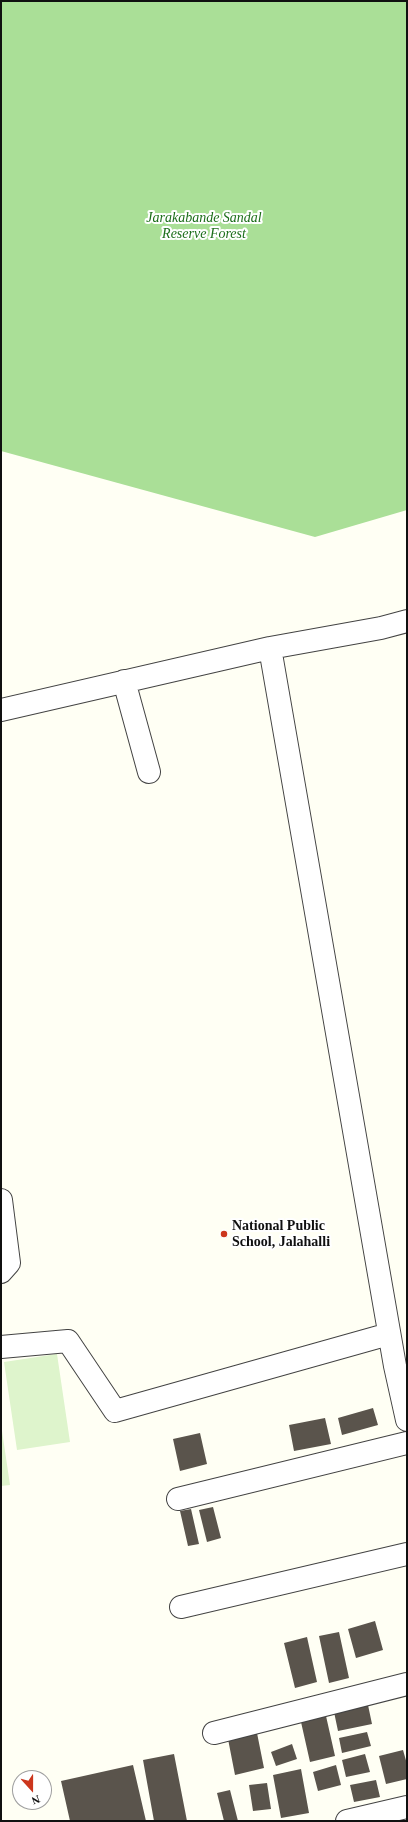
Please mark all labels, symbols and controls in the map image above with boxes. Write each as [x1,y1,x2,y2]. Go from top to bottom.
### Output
park label: Jarakabande Sandal Reserve Forest [146,210,262,242]
place label: National Public School, Jalahalli [232,1218,330,1250]
marker: National Public School, Jalahalli [219,1229,229,1239]
north arrow [12,1770,52,1810]
text: N [30,1793,42,1807]

